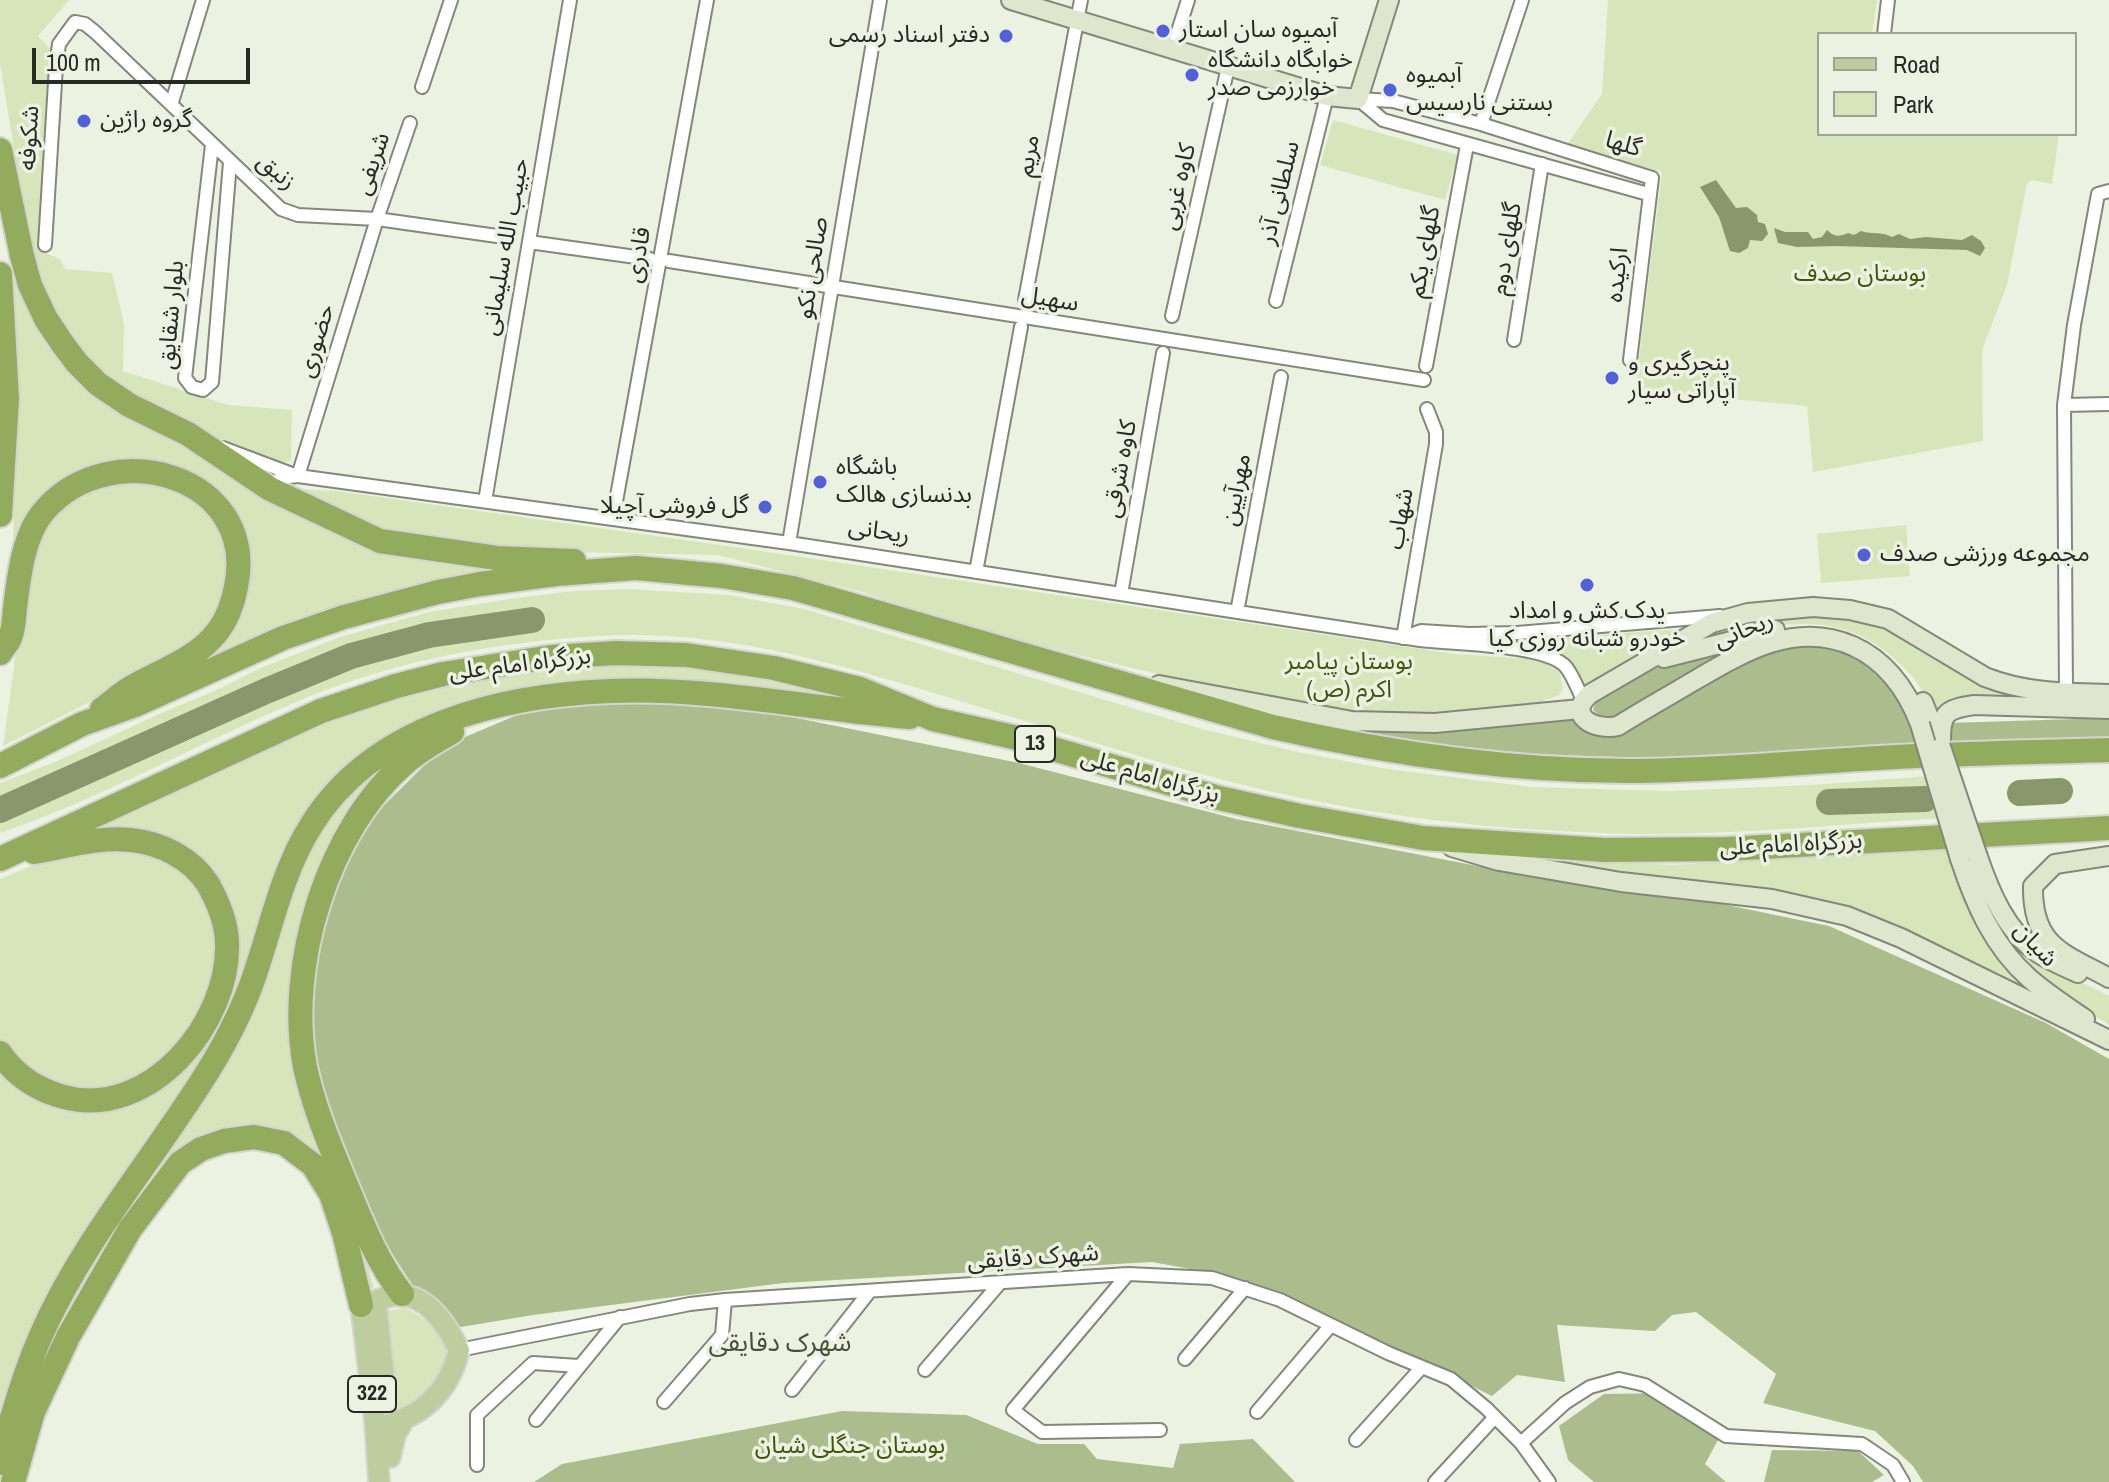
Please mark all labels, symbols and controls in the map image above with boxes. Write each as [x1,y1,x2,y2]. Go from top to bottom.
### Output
place label: آبمیوه سان استار [1179,17,1337,45]
place label: دفتر اسناد رسمی [829,22,990,50]
marker: آبمیوه سان استار [1154,22,1172,40]
marker: دفتر اسناد رسمی [997,27,1015,45]
scale bar [36,32,254,82]
legend [1817,32,2077,136]
text: 100 m [46,46,101,78]
place label: خوابگاه دانشگاه خوارزمی صدر [1208,47,1353,103]
text: Road [1893,48,1940,80]
place label: آبمیوه بستنی نارسیس [1406,62,1553,118]
marker: خوابگاه دانشگاه خوارزمی صدر [1183,66,1201,84]
marker: آبمیوه بستنی نارسیس [1381,81,1399,99]
text: Park [1893,88,1933,120]
street label: شکوفه [14,105,46,171]
place label: گروه راژین [100,107,192,135]
marker: گروه راژین [75,112,93,130]
street label: گلها [1601,126,1645,164]
street label: شریفی [349,129,397,199]
street label: مریم [1011,133,1047,179]
street label: سلطانی آذر [1253,138,1307,248]
street label: کاوه غربی [1155,141,1203,233]
street label: زنبق [251,147,301,197]
street label: حبیب الله سلیمانی [476,156,536,338]
street label: گلهای دوم [1485,200,1529,298]
street label: گلهای یکم [1403,204,1447,300]
street label: صالحی نکو [791,215,835,321]
street label: قادری [620,225,658,285]
street label: ارکیده [1601,246,1635,304]
street label: بلوار شقایق [153,259,191,371]
park label: بوستان صدف [1794,261,1926,289]
street label: سهیل [1019,281,1081,319]
street label: حضوری [292,301,342,381]
place label: پنچرگیری و آپاراتی سیار [1628,350,1736,406]
marker: پنچرگیری و آپاراتی سیار [1603,369,1621,387]
street label: کاوه شرقی [1098,418,1144,520]
street label: مهرآیین [1216,451,1258,529]
place label: باشگاه بدنسازی هالک [836,454,972,510]
marker: باشگاه بدنسازی هالک [811,473,829,491]
street label: شهاب [1381,486,1421,552]
place label: گل فروشی آچیلا [600,493,749,521]
marker: گل فروشی آچیلا [756,498,774,516]
street label: ریحانی [846,513,912,551]
place label: مجموعه ورزشی صدف [1880,541,2090,569]
marker: مجموعه ورزشی صدف [1855,546,1873,564]
marker: یدک کش و امداد خودرو شبانه روزی کیا [1578,576,1596,594]
place label: یدک کش و امداد خودرو شبانه روزی کیا [1488,598,1686,654]
street label: ریحانی [1710,606,1778,656]
street label: بزرگراه امام علی [447,642,593,688]
park label: بوستان پیامبر اکرم (ص) [1285,649,1413,705]
road number: 13 [1015,726,1055,762]
street label: بزرگراه امام علی [1077,743,1223,811]
street label: بزرگراه امام علی [1719,827,1863,863]
street label: شیان [2007,916,2063,974]
street label: شهرک دقایقی [966,1239,1100,1277]
district label: شهرک دقایقی [709,1328,851,1360]
road number: 322 [348,1376,396,1412]
park label: بوستان جنگلی شیان [755,1433,945,1461]

